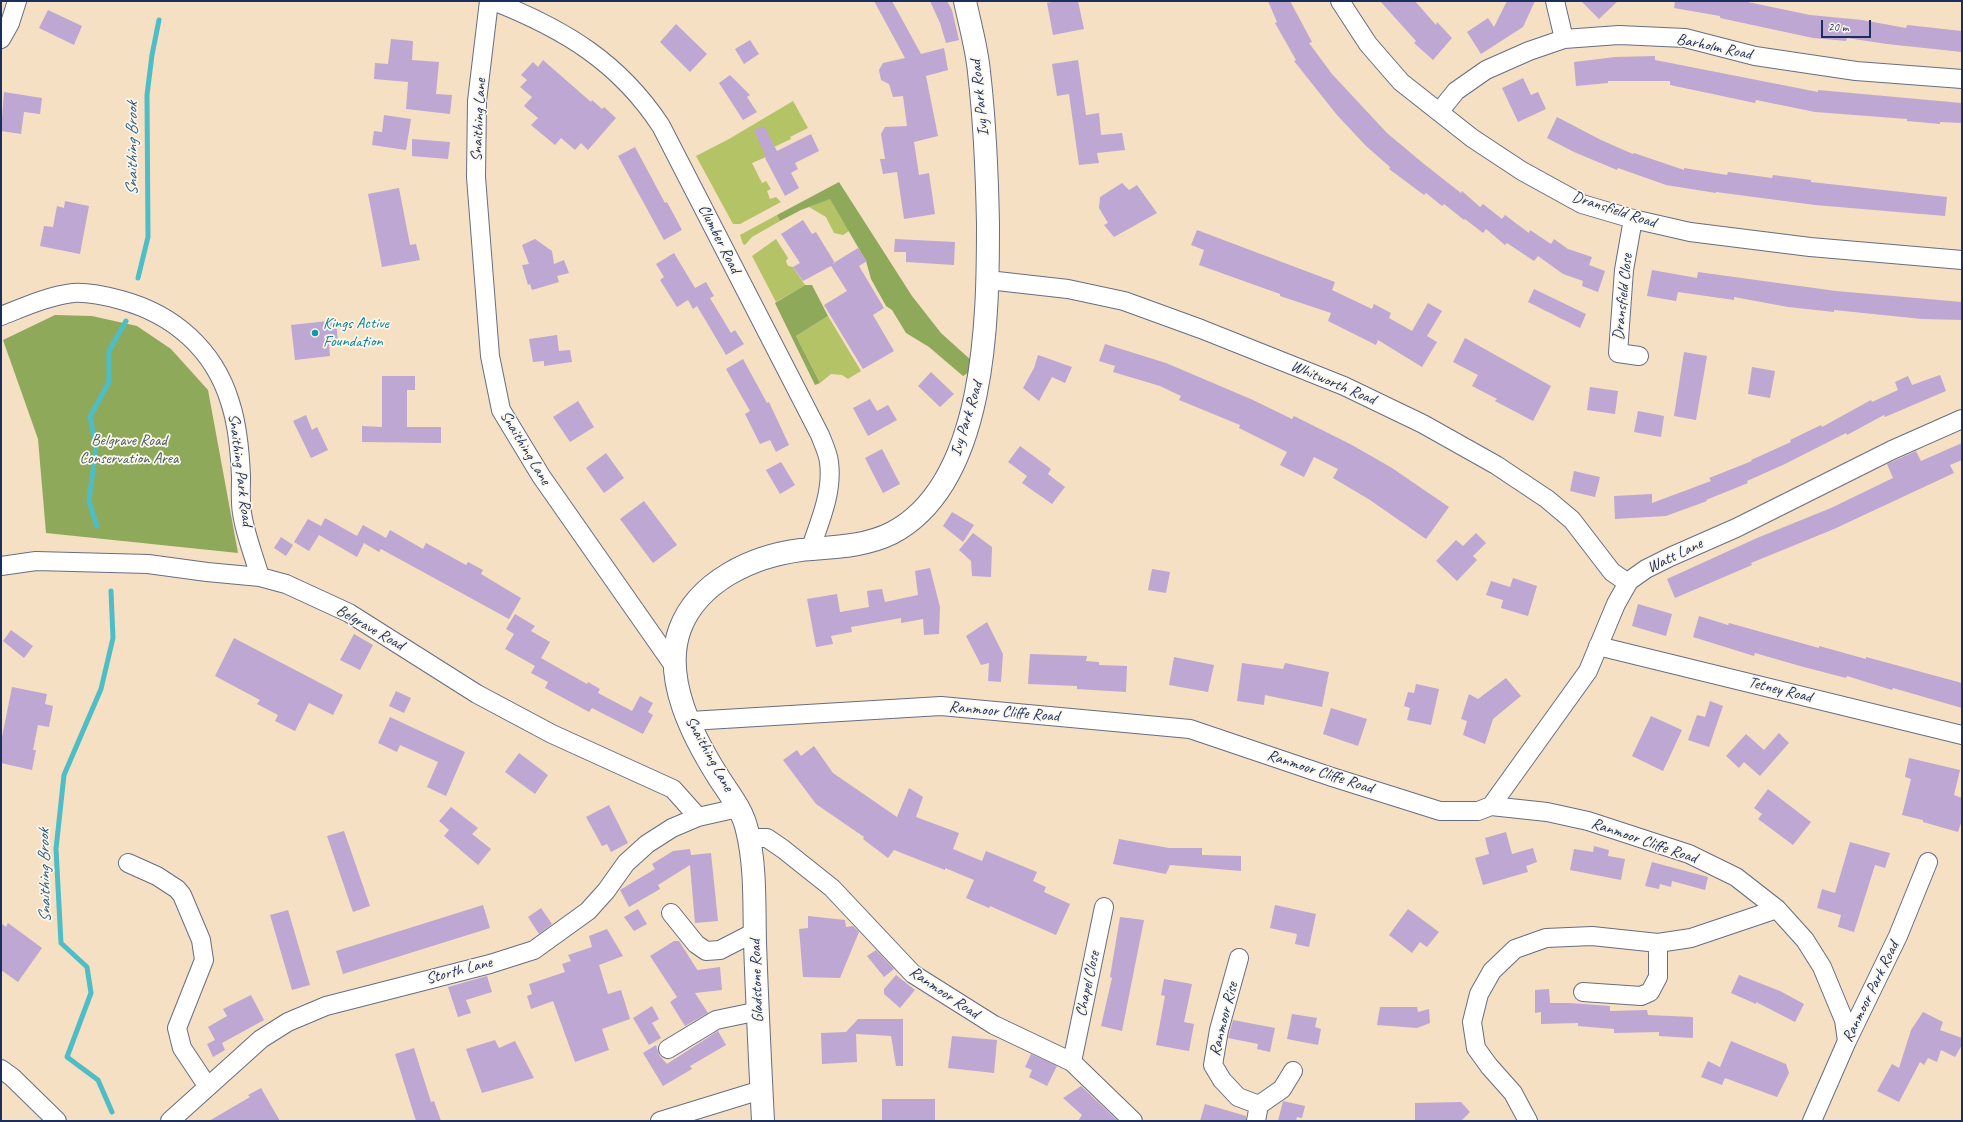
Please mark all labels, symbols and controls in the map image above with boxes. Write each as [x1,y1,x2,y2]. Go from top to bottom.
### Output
scale bar [1823,12,1873,38]
text: 20 m [1828,19,1848,35]
street label: Barholm Road [1675,30,1753,64]
street label: Ivy Park Road [966,59,994,137]
street label: Snaithing Lane [467,78,491,162]
water label: Snaithing Brook [123,102,143,196]
street label: Dransfield Road [1570,187,1658,233]
street label: Clumber Road [694,201,744,277]
street label: Dransfield Close [1609,253,1637,341]
place label: Kings Active Foundation [323,314,389,352]
marker: Kings Active Foundation [310,328,320,338]
street label: Whitworth Road [1288,356,1378,410]
street label: Ivy Park Road [947,380,987,458]
street label: Snaithing Lane [495,407,555,489]
street label: Snaithing Park Road [224,413,256,527]
park label: Belgrave Road Conservation Area [80,431,178,469]
street label: Watt Lane [1644,534,1706,578]
street label: Belgrave Road [333,601,407,655]
street label: Tetney Road [1746,673,1814,707]
street label: Ranmoor Cliffe Road [948,698,1060,726]
street label: Snaithing Lane [680,713,738,795]
street label: Ranmoor Cliffe Road [1264,746,1376,798]
street label: Ranmoor Cliffe Road [1589,814,1699,868]
water label: Snaithing Brook [34,829,56,923]
street label: Gladstone Road [746,939,768,1023]
street label: Ranmoor Park Road [1838,939,1904,1045]
street label: Chapel Close [1072,950,1104,1018]
street label: Storth Lane [424,953,494,989]
street label: Ranmoor Road [905,963,983,1023]
street label: Ranmoor Rise [1206,980,1242,1058]

